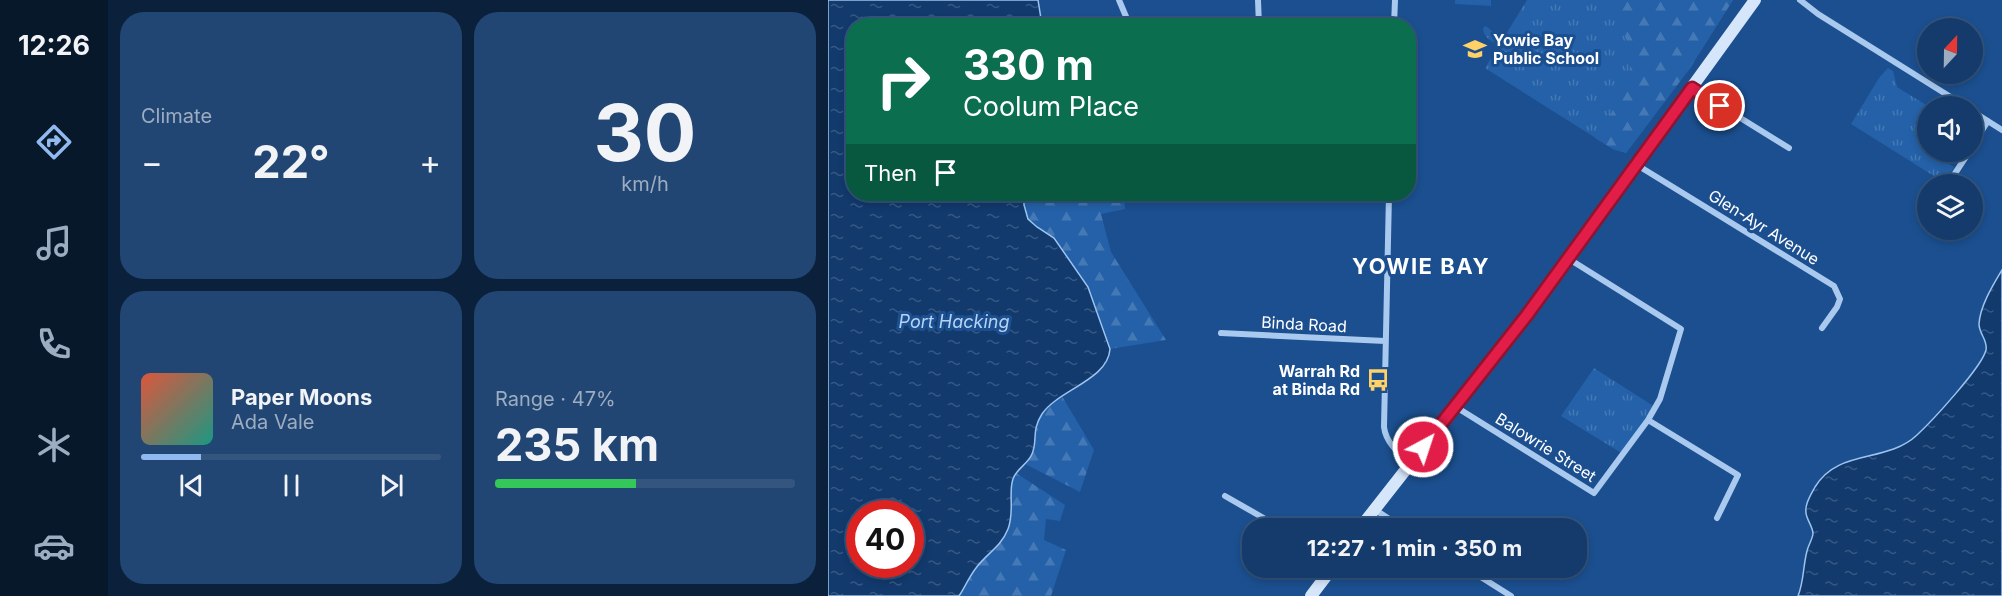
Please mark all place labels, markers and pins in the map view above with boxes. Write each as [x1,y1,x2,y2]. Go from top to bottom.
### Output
place label: Yowie Bay Public School [1493,30,1599,68]
school or university icon: Yowie Bay Public School [1462,36,1488,62]
pin [1694,80,1745,131]
place label: Warrah Rd at Binda Rd [1273,361,1360,399]
bus stop icon: Warrah Rd at Binda Rd [1365,367,1391,393]

